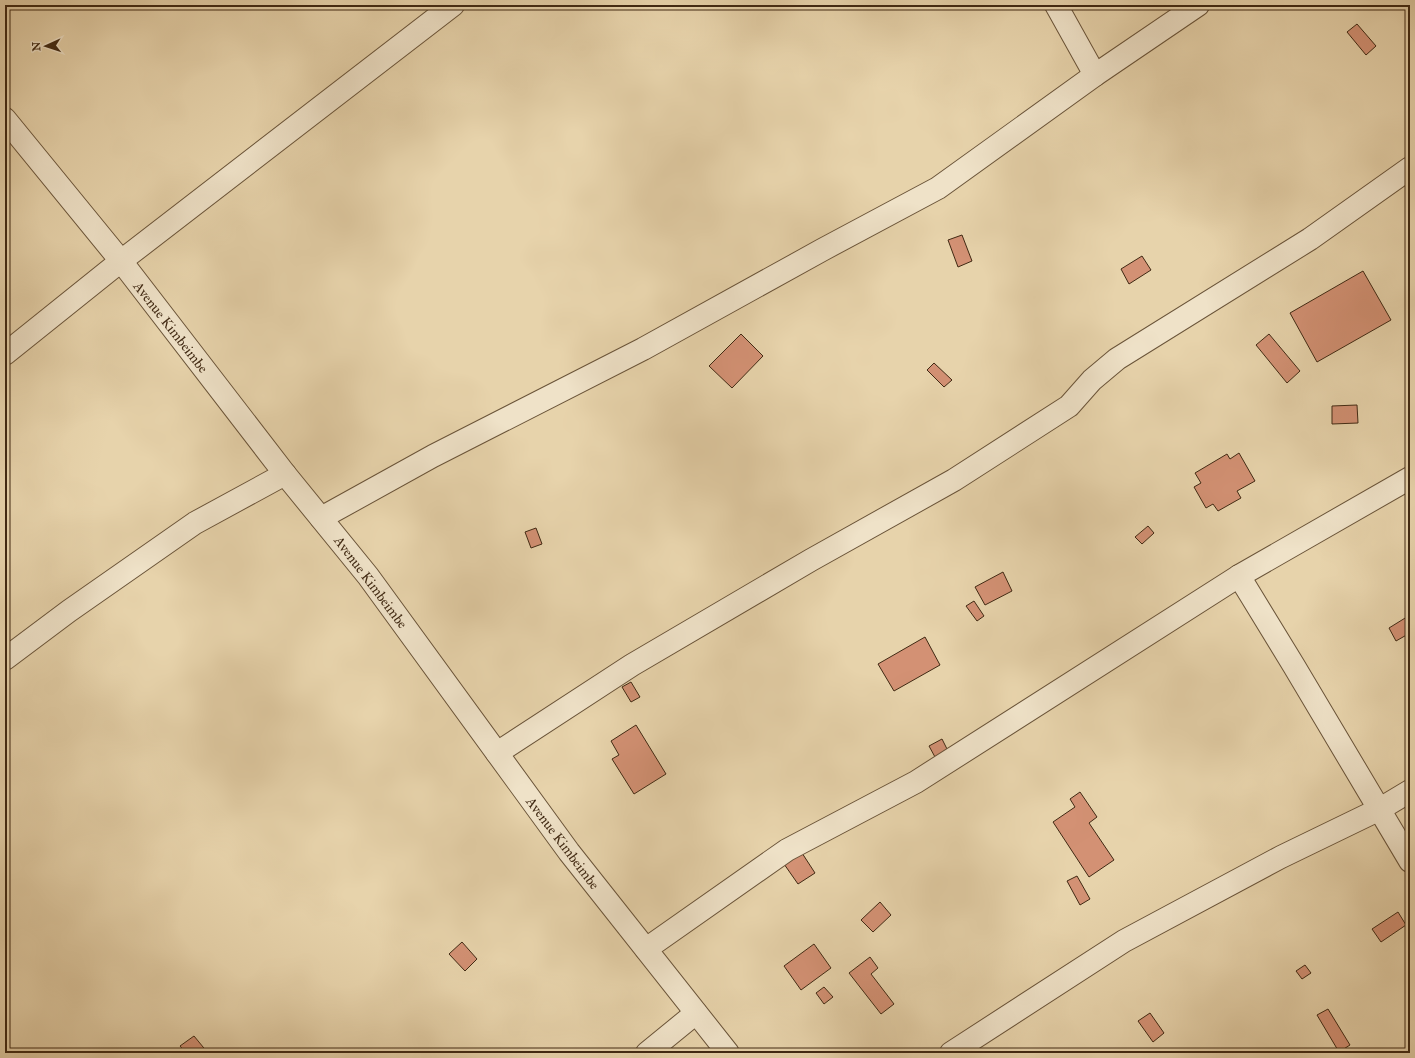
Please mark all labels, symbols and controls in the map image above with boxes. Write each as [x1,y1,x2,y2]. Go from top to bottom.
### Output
north arrow [26,26,66,66]
text: N [30,41,43,52]
street label: Avenue Kimbeimbe [129,277,212,377]
street label: Avenue Kimbeimbe [330,532,411,632]
street label: Avenue Kimbeimbe [522,793,603,893]

